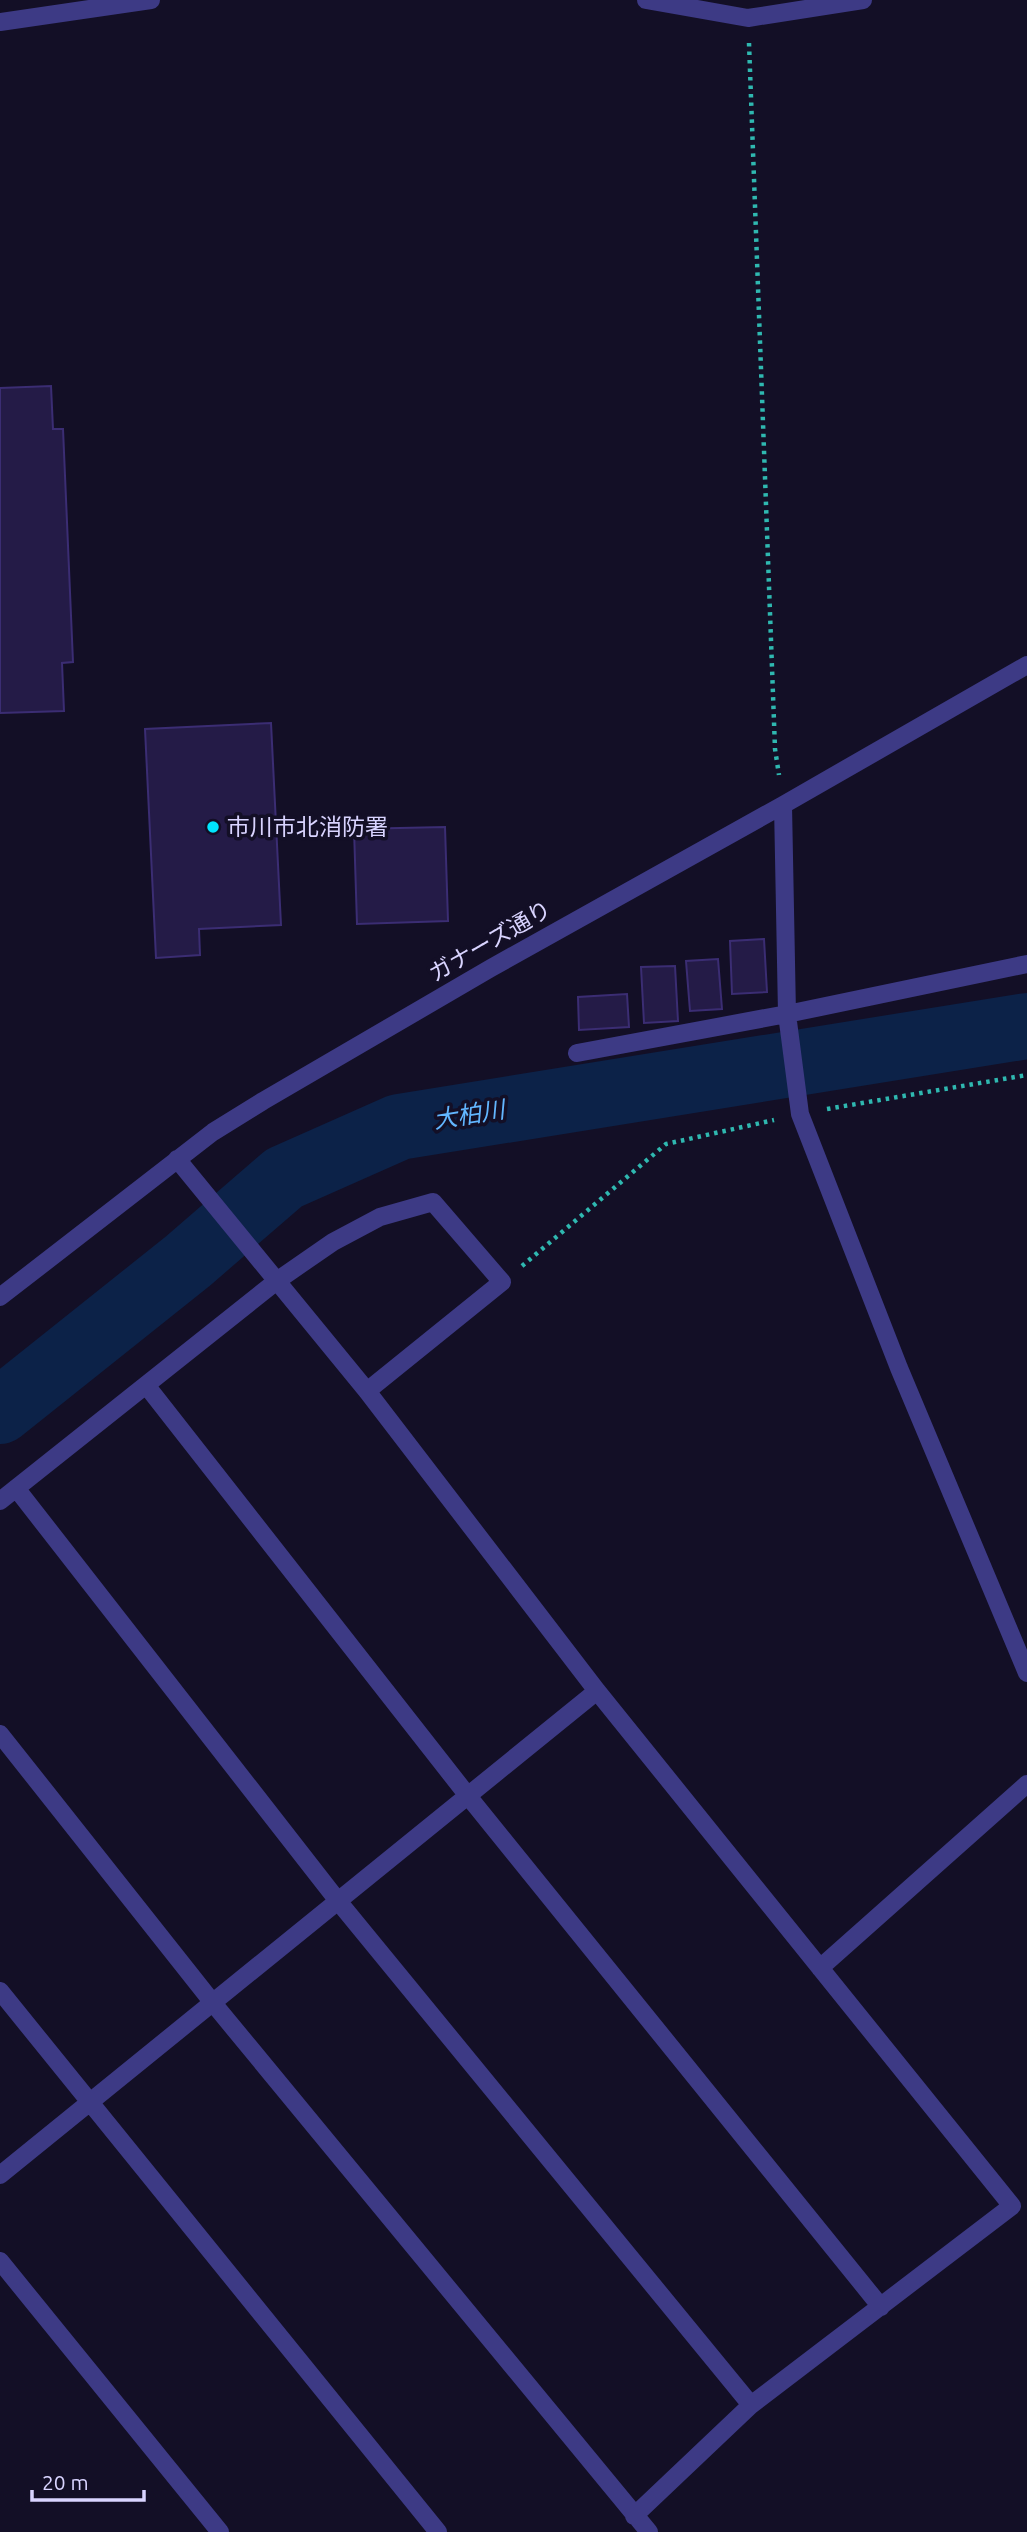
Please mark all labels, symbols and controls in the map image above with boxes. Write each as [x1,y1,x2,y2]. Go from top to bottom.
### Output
place label: 市川市北消防署 [227,814,388,839]
marker: 市川市北消防署 [205,819,221,835]
street label: ガナーズ通り [424,896,555,986]
water label: 大柏川 [431,1095,510,1133]
scale bar [32,2458,144,2502]
text: 20 m [42,2470,89,2494]

